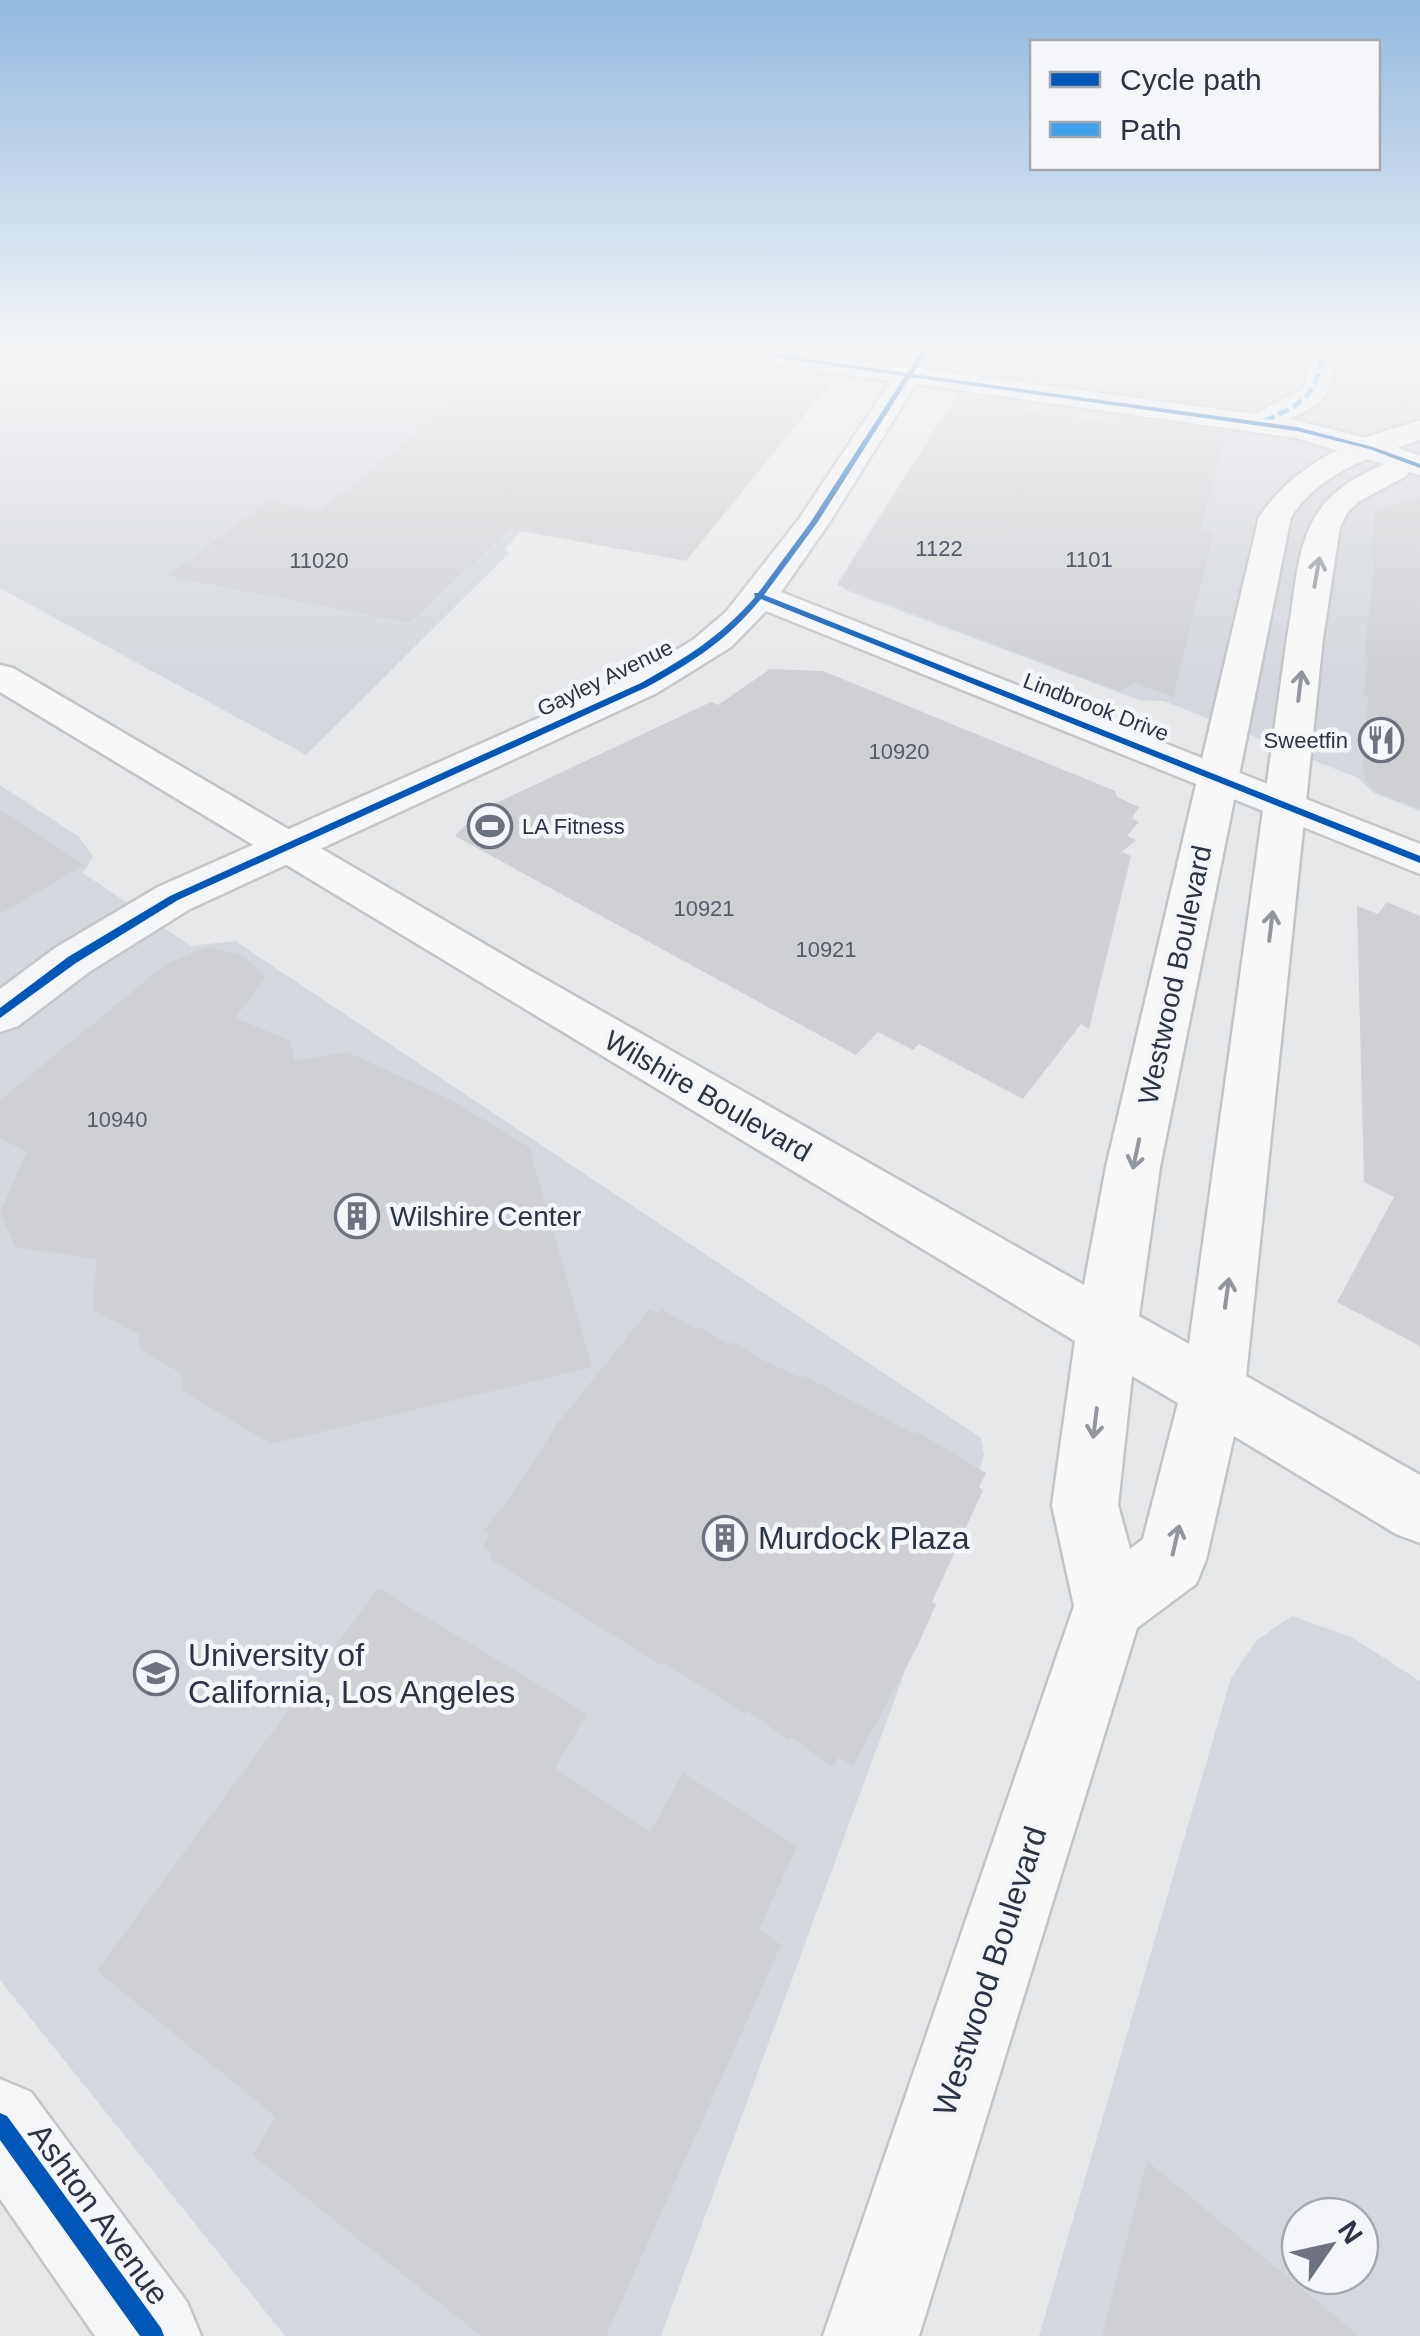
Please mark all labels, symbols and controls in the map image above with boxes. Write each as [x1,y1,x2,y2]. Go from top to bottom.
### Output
legend [1030,40,1380,170]
text: Cycle path [1120,63,1262,96]
text: Path [1120,113,1182,146]
house number: 1122 [915,536,963,561]
house number: 1101 [1065,547,1113,572]
house number: 11020 [289,548,349,573]
one-way arrow [1308,557,1327,589]
street label: Gayley Avenue [533,634,677,722]
street label: Lindbrook Drive [1020,668,1172,746]
one-way arrow [1291,670,1310,703]
restaurant icon: Sweetfin [1358,717,1404,763]
place label: Sweetfin [1264,728,1348,753]
house number: 10920 [868,739,930,764]
sports icon: LA Fitness [467,803,513,849]
place label: LA Fitness [522,814,625,839]
street label: Westwood Boulevard [1132,843,1218,1107]
house number: 10921 [673,896,735,921]
one-way arrow [1262,911,1280,943]
house number: 10921 [795,937,857,962]
street label: Wilshire Boulevard [599,1024,817,1168]
house number: 10940 [86,1107,148,1132]
one-way arrow [1126,1137,1145,1169]
building icon: Wilshire Center [334,1193,380,1239]
place label: Wilshire Center [390,1201,581,1232]
one-way arrow [1218,1277,1236,1309]
one-way arrow [1085,1407,1104,1439]
building icon: Murdock Plaza [702,1515,748,1561]
place label: Murdock Plaza [758,1520,970,1556]
one-way arrow [1168,1525,1186,1557]
place label: University of California, Los Angeles [188,1637,515,1710]
school or university icon: University of California, Los Angeles [133,1650,179,1696]
street label: Westwood Boulevard [926,1822,1054,2120]
street label: Ashton Avenue [21,2117,177,2311]
north arrow [1280,2196,1380,2296]
text: N [1332,2215,1369,2249]

